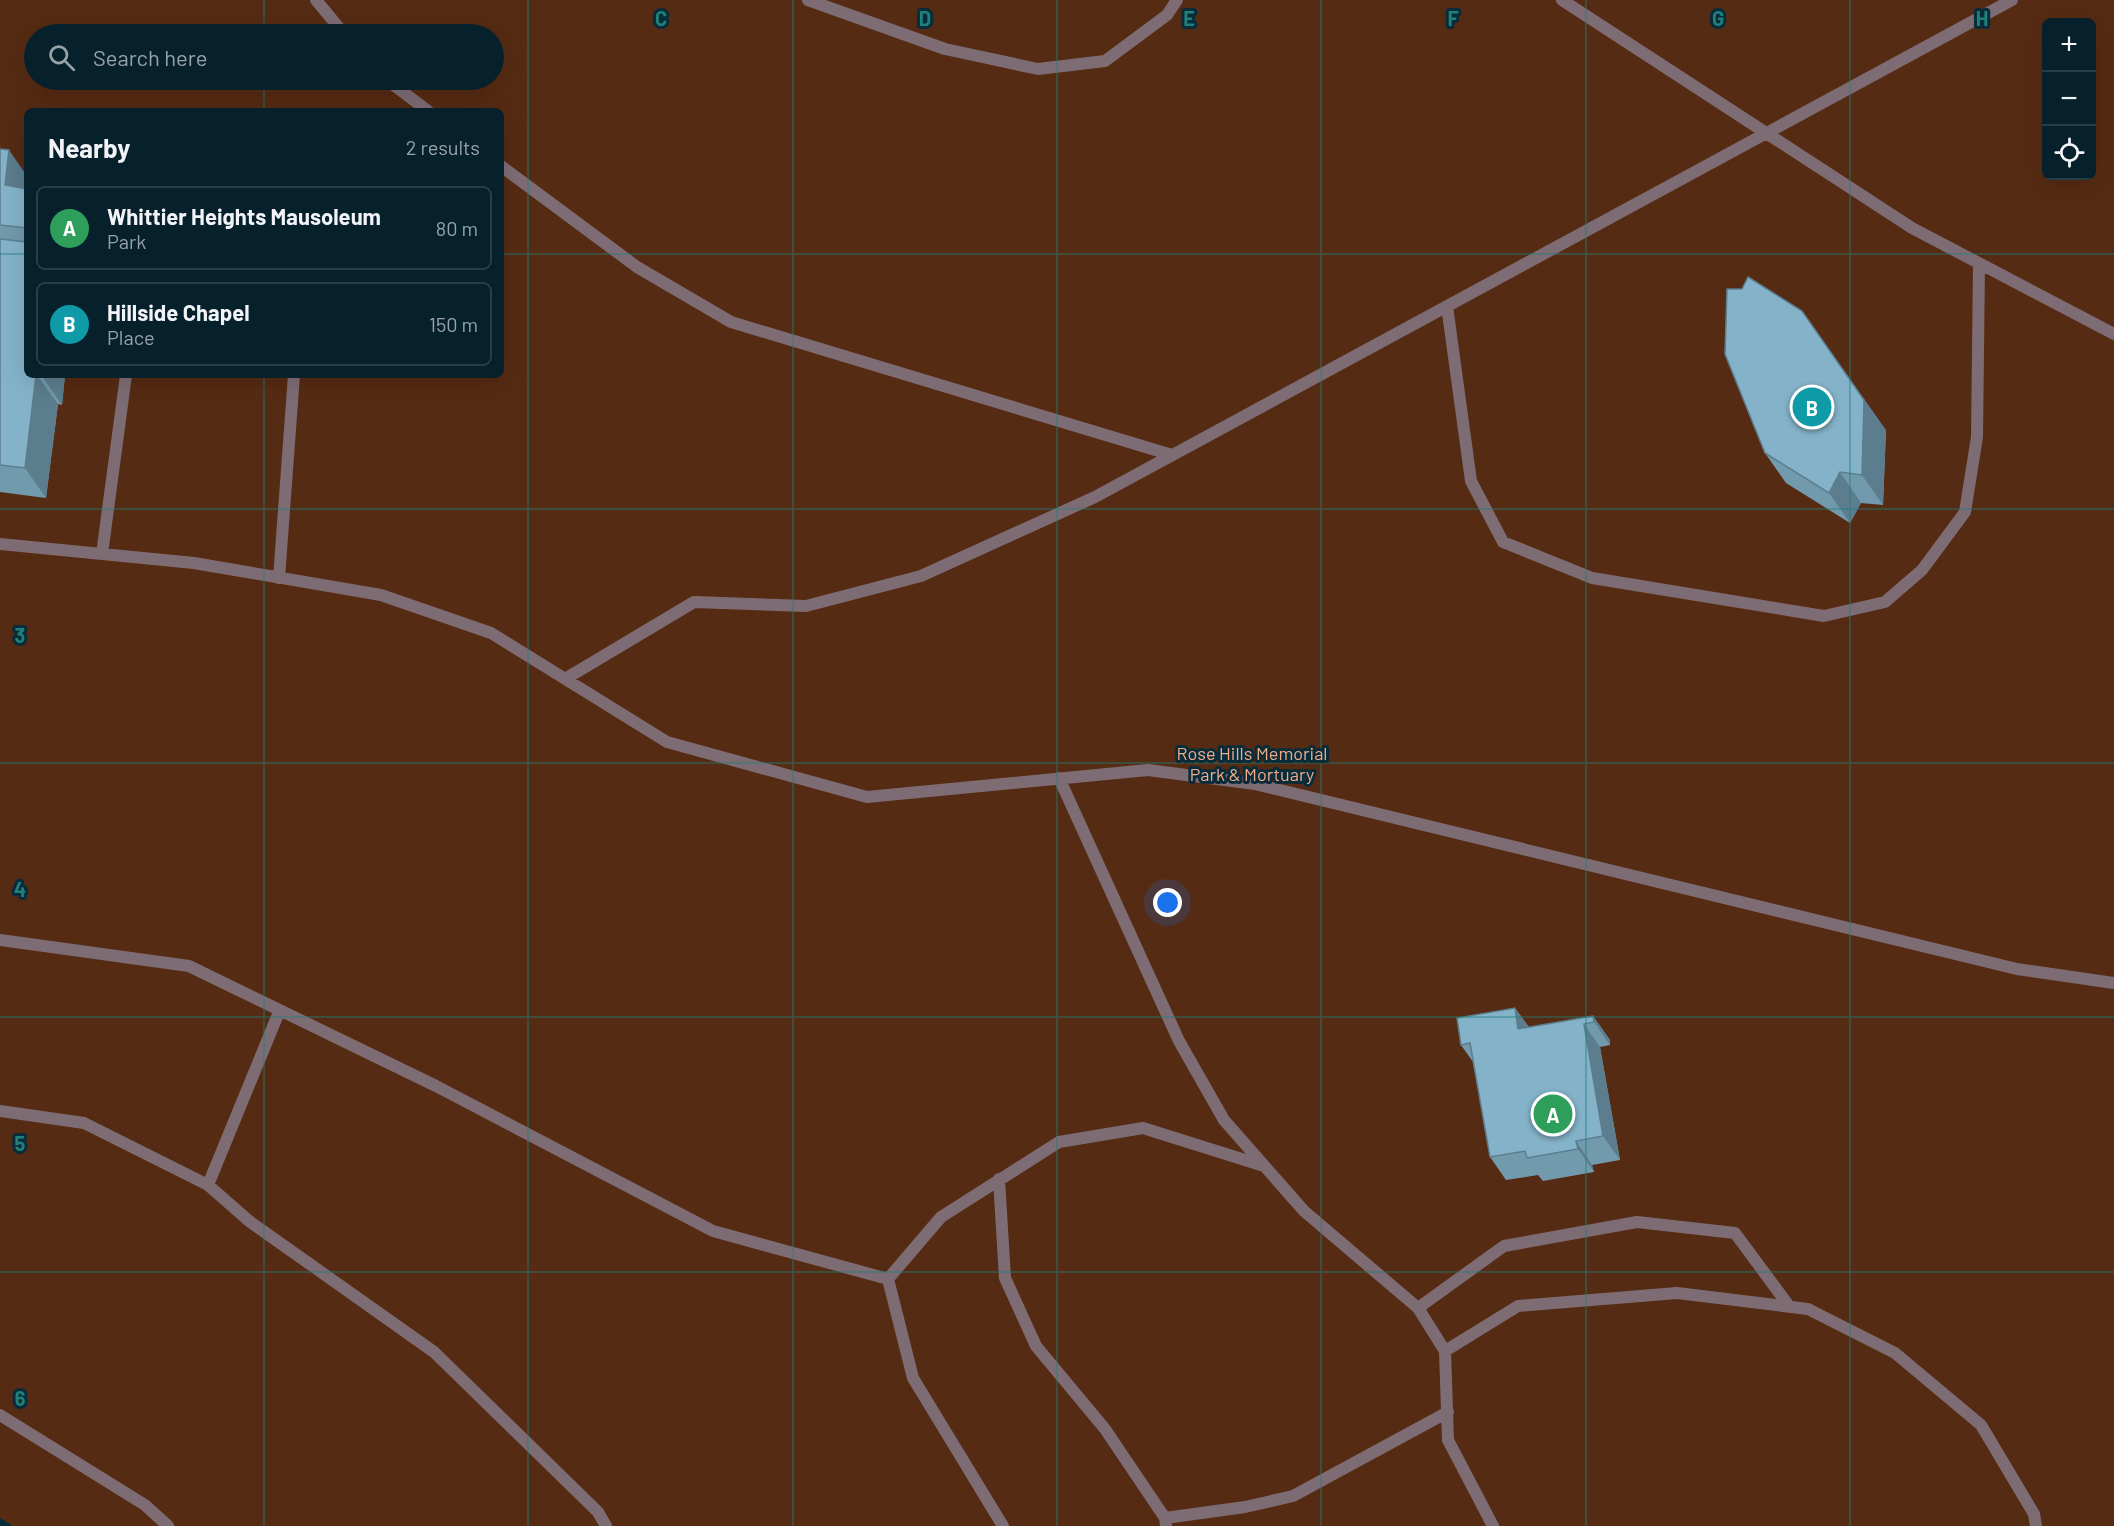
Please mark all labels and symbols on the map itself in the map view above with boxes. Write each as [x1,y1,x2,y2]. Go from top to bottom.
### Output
text: C [655,6,667,30]
text: D [919,6,931,30]
text: E [1183,6,1195,30]
text: F [1447,6,1459,30]
text: G [1712,6,1724,30]
text: H [1976,6,1988,30]
pin: B [1792,384,1832,430]
text: 3 [15,623,25,647]
park label: Rose Hills Memorial Park & Mortuary [1176,742,1328,785]
text: 4 [14,877,26,901]
your location [1153,888,1182,917]
pin: A [1534,1092,1572,1136]
text: 5 [15,1131,26,1155]
text: 6 [15,1386,26,1410]

